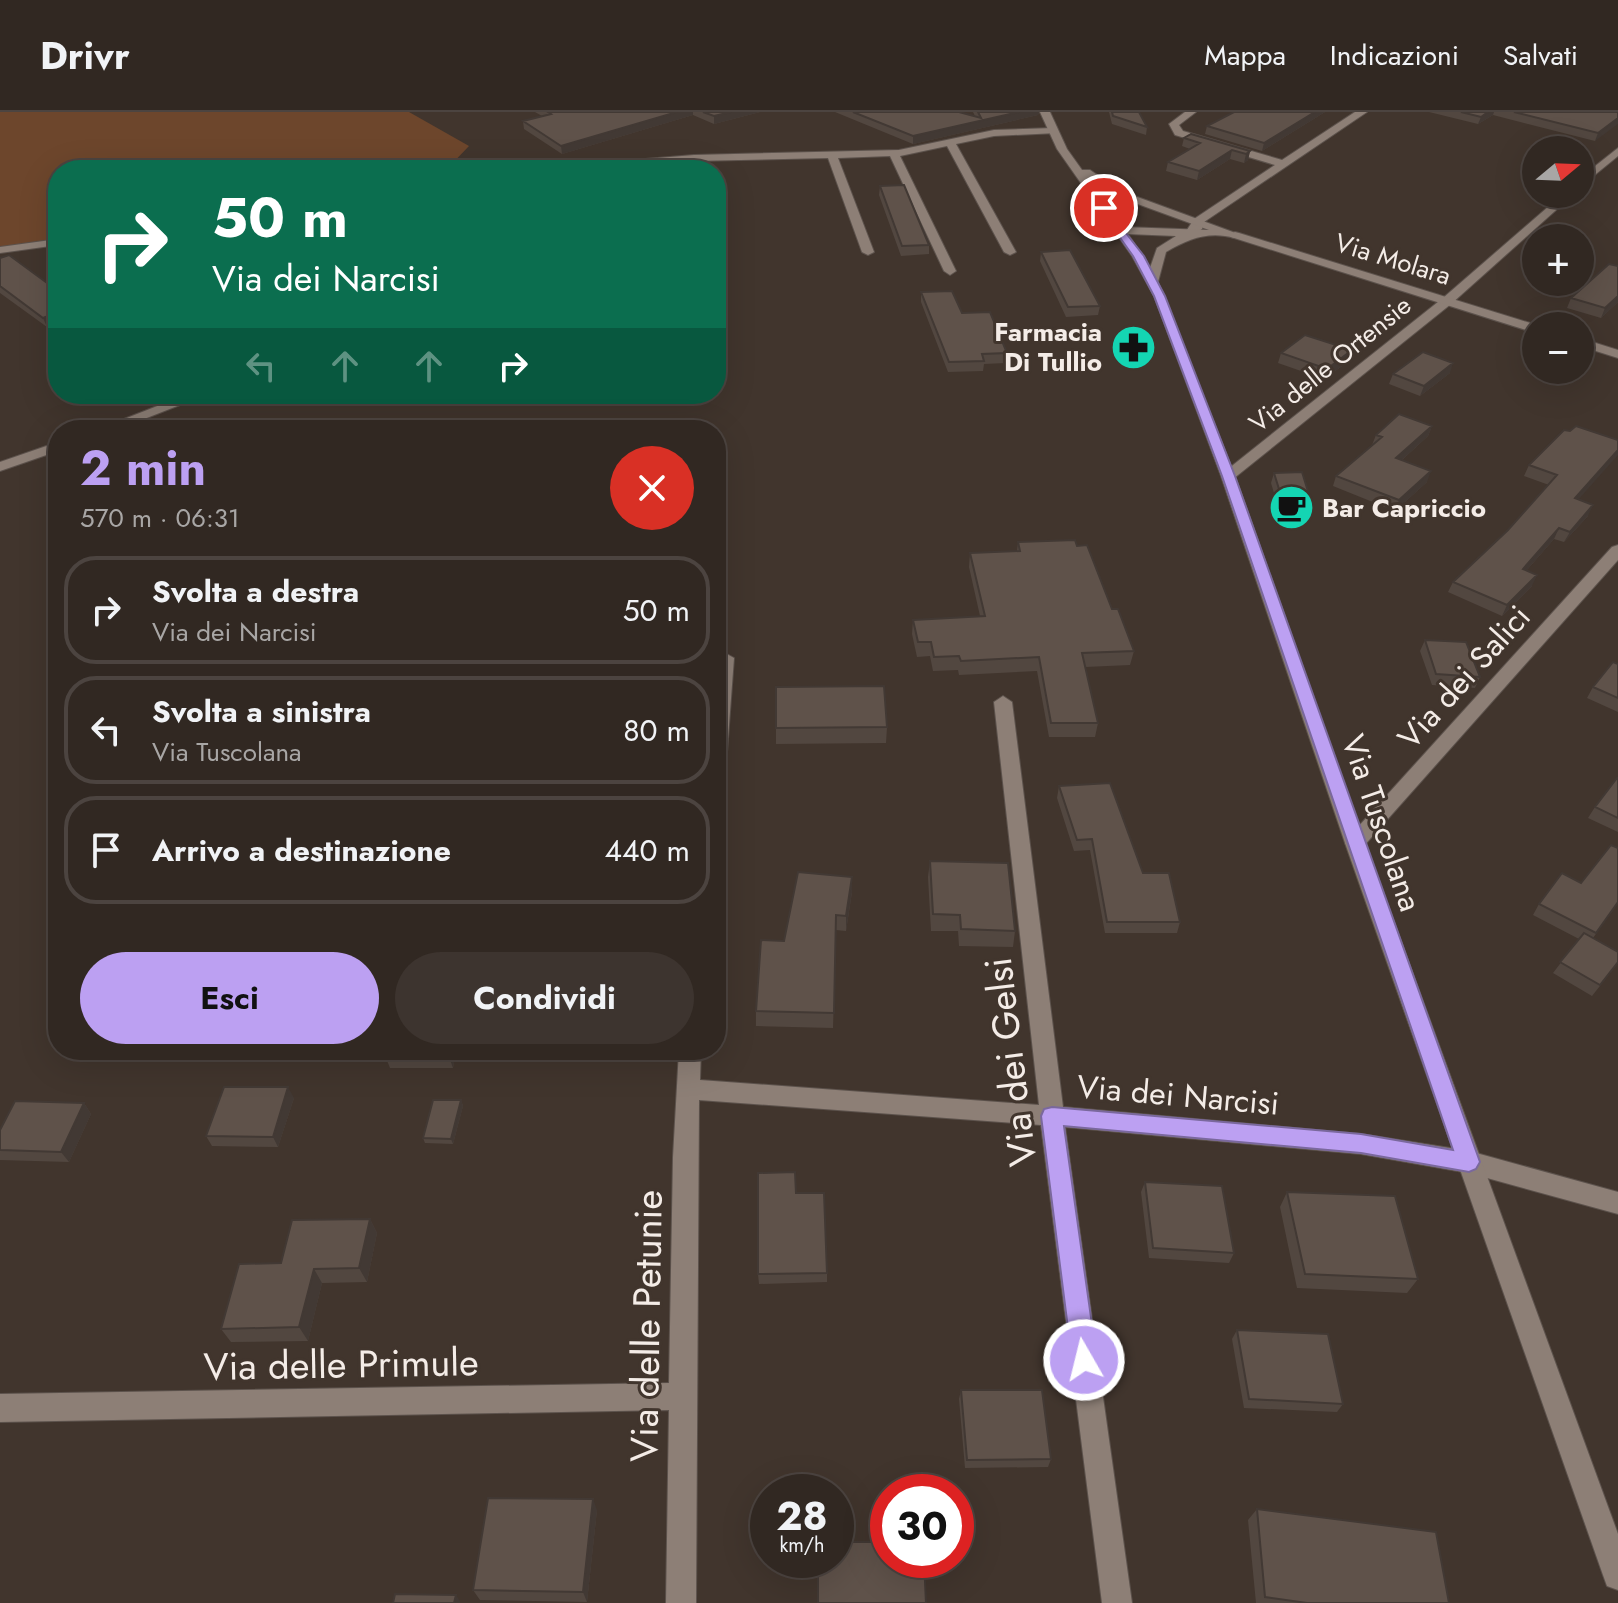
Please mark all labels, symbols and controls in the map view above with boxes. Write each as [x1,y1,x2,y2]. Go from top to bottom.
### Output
text: Drivr [40,28,130,83]
text: Mappa [1204,35,1286,76]
text: Indicazioni [1330,35,1459,76]
text: Salvati [1503,35,1578,76]
north arrow [1522,136,1594,208]
map controls [1522,136,1594,384]
pin [1070,174,1138,242]
text: 50 m [212,177,348,258]
icon: arrive [1082,186,1126,230]
icon: right [80,192,184,296]
street label: Via Molara [1330,223,1456,295]
button: + [1522,224,1594,296]
text: Via dei Narcisi [212,252,440,304]
street label: Via delle Ortensie [1241,287,1419,441]
button: − [1522,312,1594,384]
place label: Farmacia Di Tullio [994,313,1102,381]
pharmacy icon: Farmacia Di Tullio [1109,323,1157,371]
icon: left [239,344,283,388]
icon: ahead [323,344,367,388]
icon: ahead [407,344,451,388]
icon: right [491,344,535,388]
text: 2 min [80,434,206,503]
button: close [610,446,694,530]
cafe icon: Bar Capriccio [1267,484,1315,532]
place label: Bar Capriccio [1322,489,1486,527]
text: 570 m · 06:31 [80,499,240,537]
text: Svolta a destra [152,570,359,613]
icon: right [84,588,128,632]
text: 50 m [623,589,690,632]
street label: Via dei Salici [1387,595,1541,759]
text: Via dei Narcisi [152,613,317,651]
text: Svolta a sinistra [152,690,371,733]
icon: left [84,708,128,752]
text: 80 m [623,709,690,752]
street label: Via Tuscolana [1330,728,1434,918]
text: Via Tuscolana [152,733,302,771]
icon: arrive [84,828,128,872]
text: Arrivo a destinazione [152,829,451,872]
text: 440 m [605,829,690,872]
button: Esci [80,952,379,1044]
button: Condividi [395,952,694,1044]
street label: Via dei Gelsi [970,954,1050,1170]
street label: Via dei Narcisi [1075,1063,1281,1127]
street label: Via delle Petunie [616,1190,676,1462]
position arrow [1042,1318,1126,1402]
street label: Via delle Primule [203,1334,479,1394]
speed limit sign: 30 [870,1474,974,1578]
text: 28 [776,1487,828,1545]
text: km/h [779,1531,825,1560]

